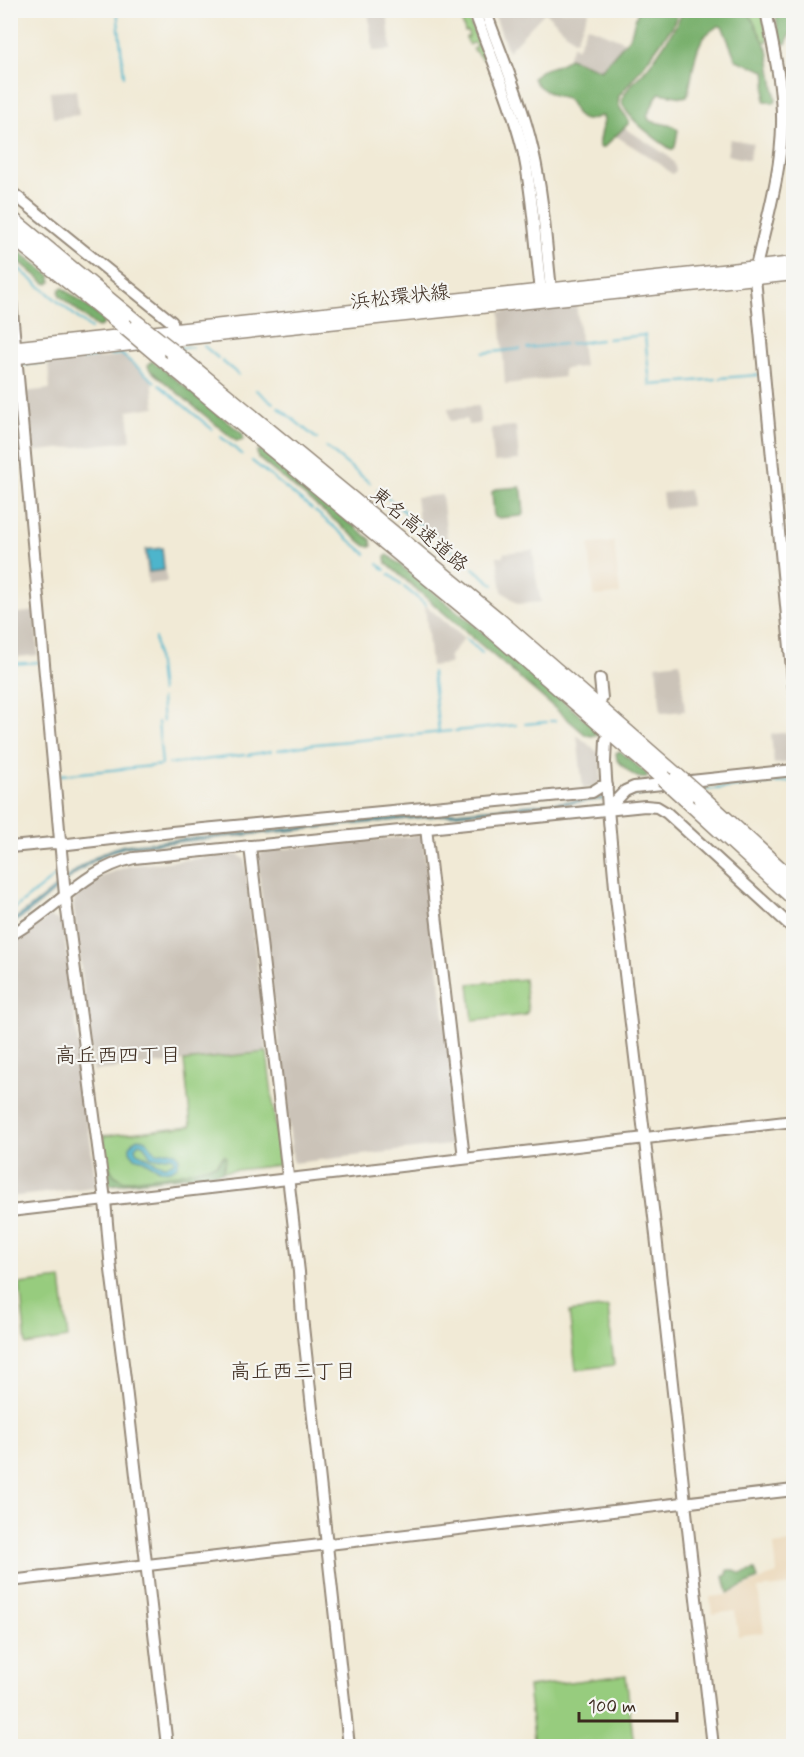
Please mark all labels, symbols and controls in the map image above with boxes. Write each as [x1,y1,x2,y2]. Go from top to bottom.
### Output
street label: 浜松環状線 [349,279,451,316]
street label: 東名高速道路 [364,481,474,579]
district label: 高丘西四丁目 [55,1042,181,1070]
district label: 高丘西三丁目 [230,1358,356,1386]
scale bar [579,1685,676,1723]
text: 100 m [588,1695,636,1719]

